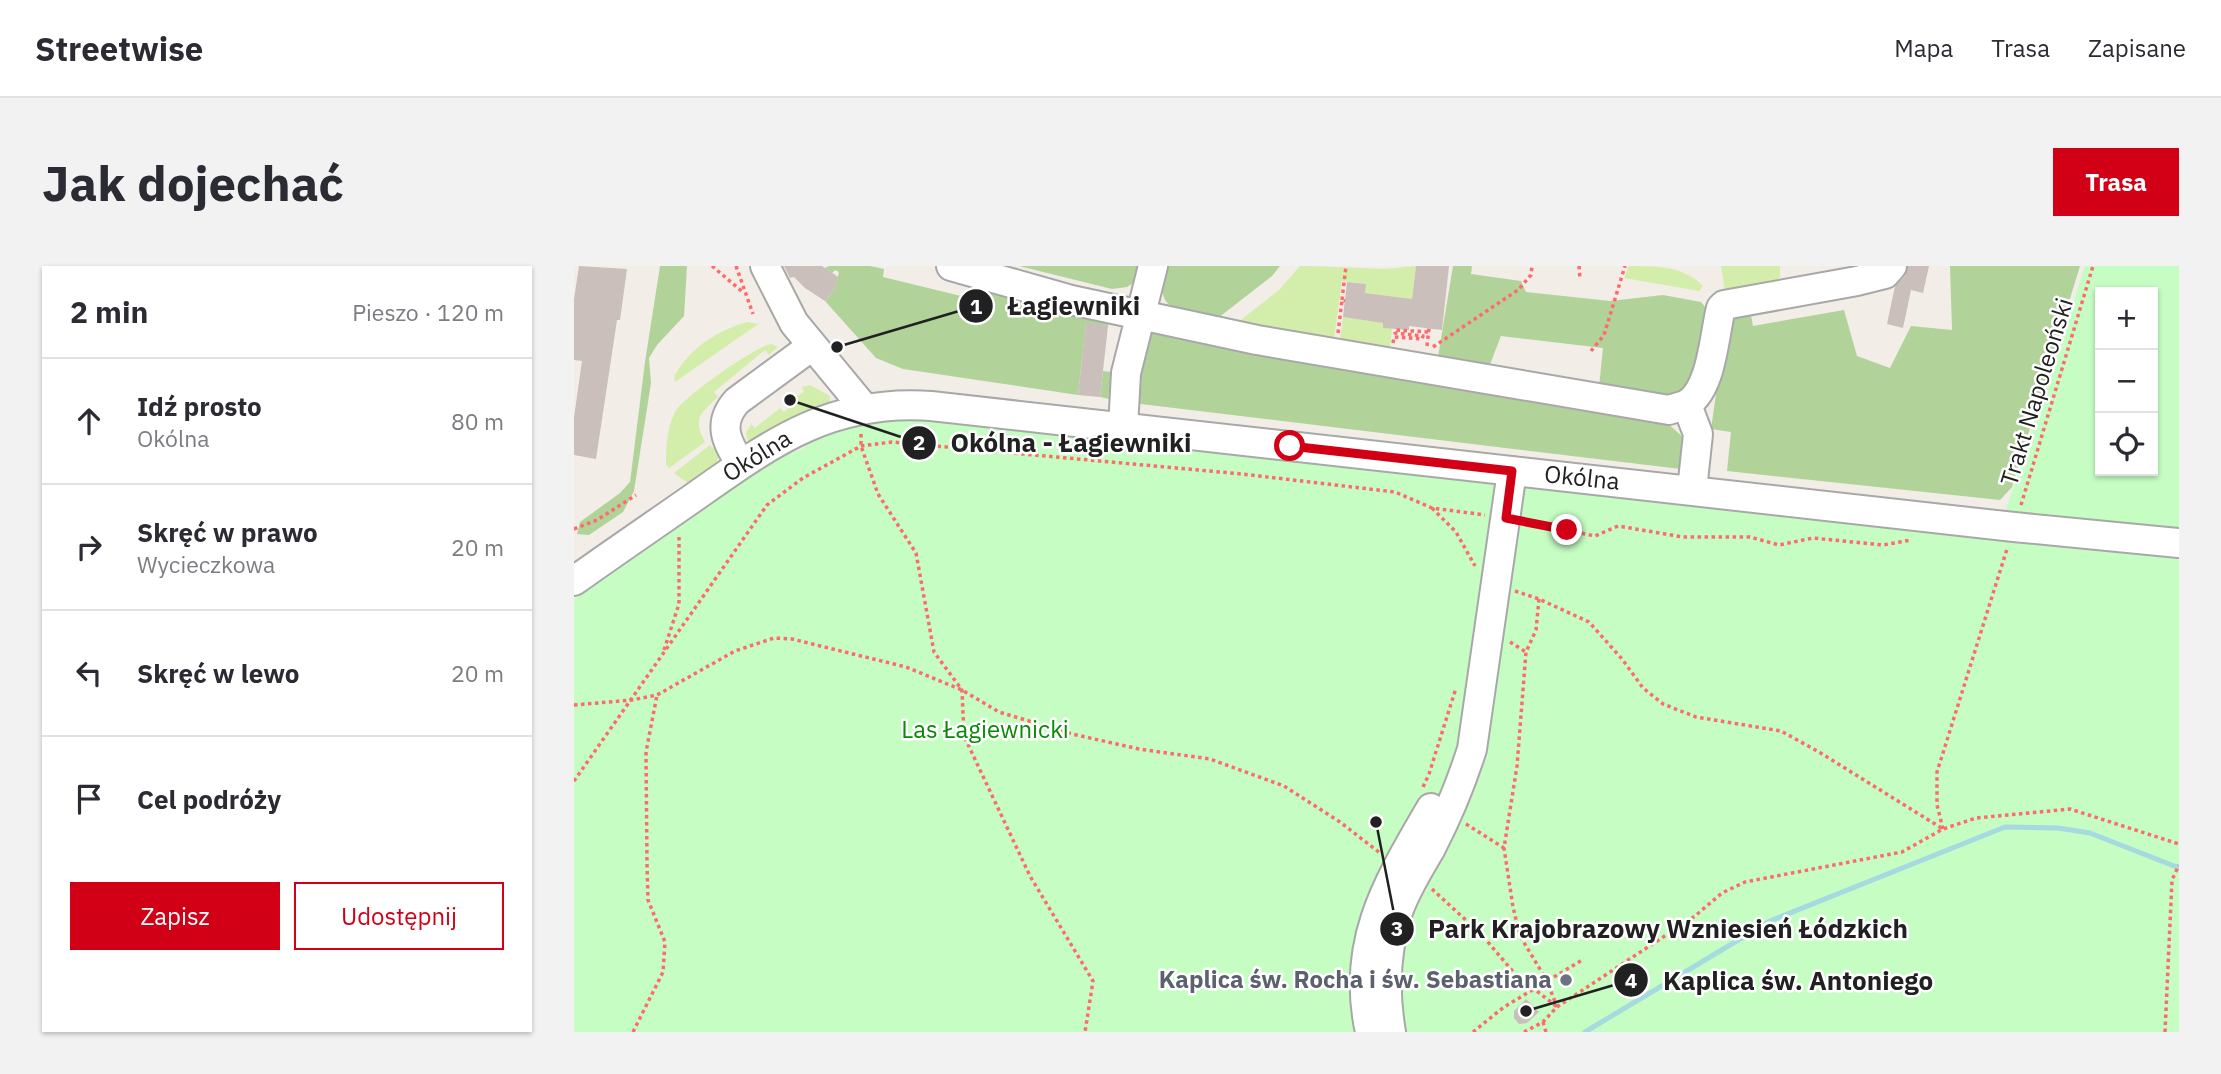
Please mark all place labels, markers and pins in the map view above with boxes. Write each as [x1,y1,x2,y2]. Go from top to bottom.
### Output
callout: Łagiewniki [958,283,1154,330]
callout: Okólna - Łagiewniki [901,419,1205,466]
callout: Park Krajobrazowy Wzniesień Łódzkich [1379,906,1922,953]
callout: Kaplica św. Antoniego [1613,957,1947,1004]
place label: Kaplica św. Rocha i św. Sebastiana [1159,963,1552,995]
marker: Kaplica św. Rocha i św. Sebastiana [1558,972,1574,988]

